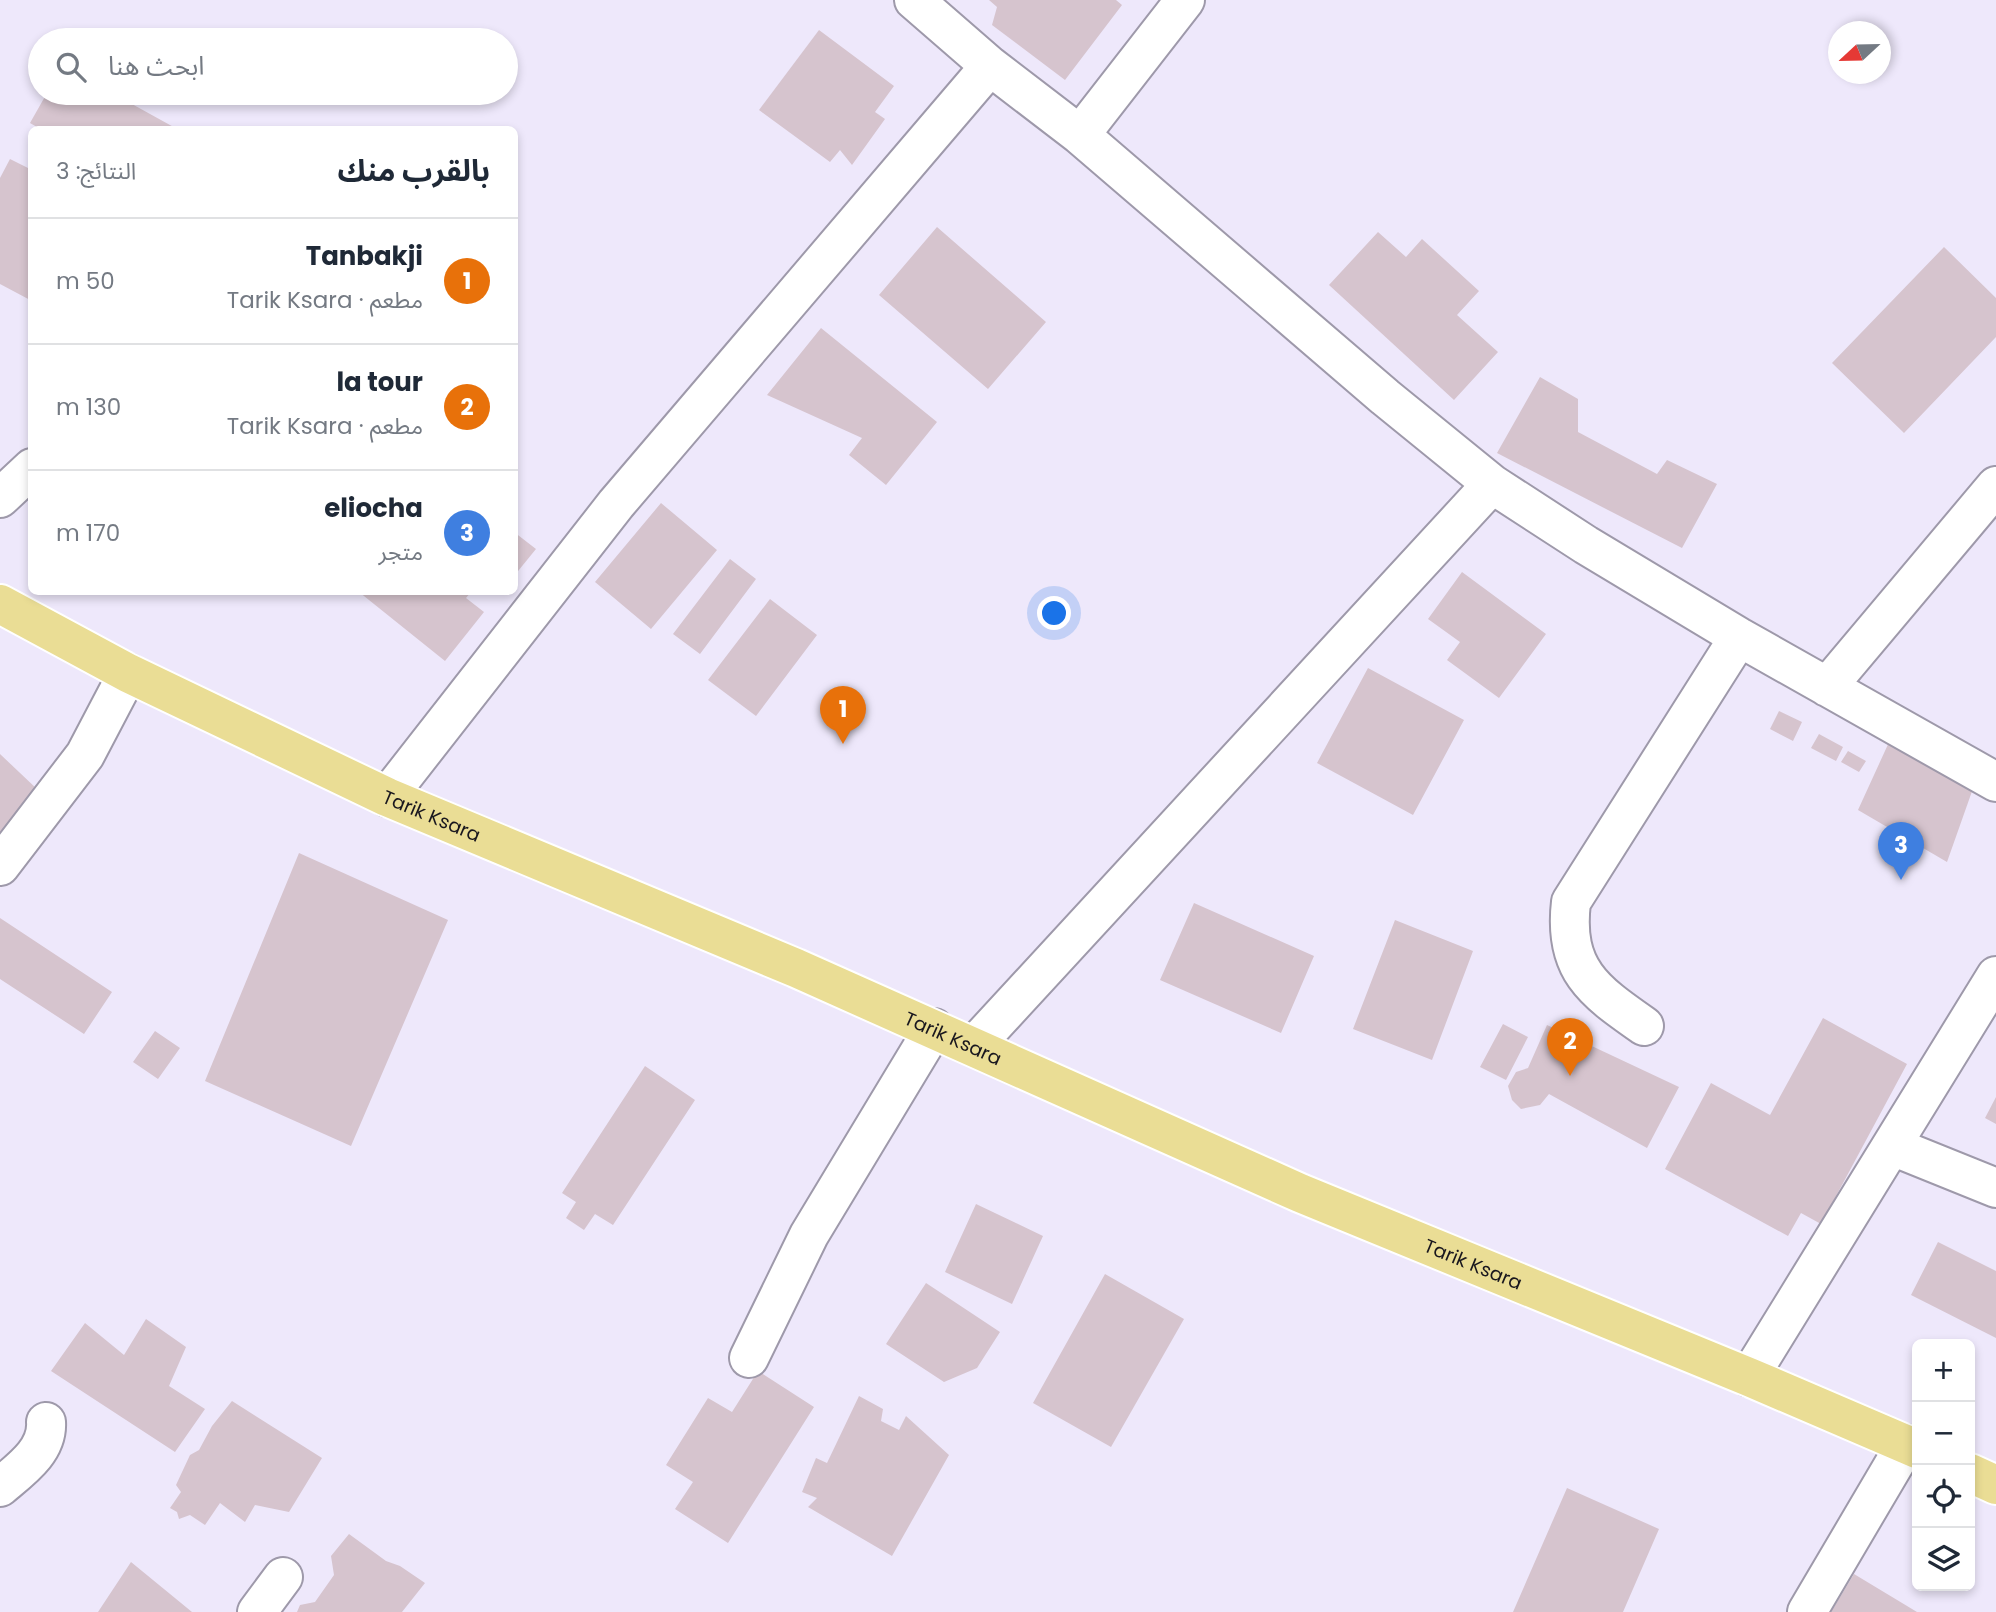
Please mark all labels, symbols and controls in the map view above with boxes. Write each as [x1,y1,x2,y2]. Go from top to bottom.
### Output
north arrow [1828,21,1891,84]
search box [28,28,518,105]
icon: search [52,48,90,86]
text: ابحث هنا [108,48,205,84]
text: بالقرب منك [337,149,490,192]
text: النتائج: 3 [56,155,136,187]
text: Tanbakji [306,238,423,274]
text: 50 m [56,265,115,297]
text: 1 [463,265,471,297]
text: مطعم · Tarik Ksara [227,284,423,316]
text: la tour [336,364,423,400]
text: 130 m [56,391,121,423]
text: 2 [460,391,474,423]
text: مطعم · Tarik Ksara [227,410,423,442]
text: eliocha [324,490,423,526]
text: 170 m [56,517,120,549]
text: 3 [460,517,474,549]
text: متجر [379,536,423,568]
your location [1037,596,1071,630]
pin: 1 [820,686,866,744]
street label: Tarik Ksara [378,784,485,849]
pin: 3 [1878,822,1924,880]
street label: Tarik Ksara [900,1005,1006,1072]
pin: 2 [1547,1018,1593,1076]
street label: Tarik Ksara [1420,1232,1526,1297]
map controls [1912,1339,1975,1591]
button: + [1912,1339,1975,1402]
button: − [1912,1402,1975,1465]
button: locate [1912,1465,1975,1528]
button: layers [1912,1528,1975,1591]

